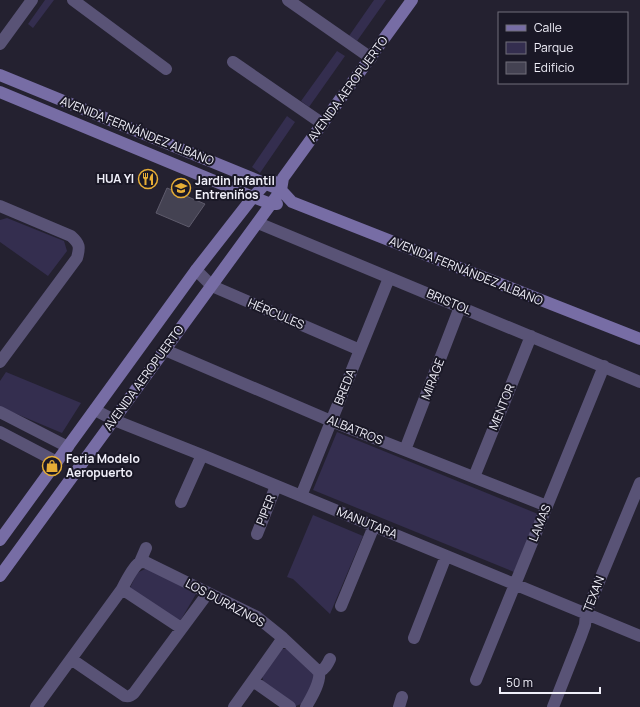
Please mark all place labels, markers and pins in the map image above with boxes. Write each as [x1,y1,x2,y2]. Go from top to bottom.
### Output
restaurant icon: HUA YI [137,168,159,190]
place label: HUA YI [96,170,134,187]
place label: Jardin Infantil Entreniños [195,172,275,203]
school or university icon: Jardin Infantil Entreniños [170,177,192,199]
place label: Feria Modelo Aeropuerto [66,450,140,481]
shop icon: Feria Modelo Aeropuerto [41,455,63,477]

